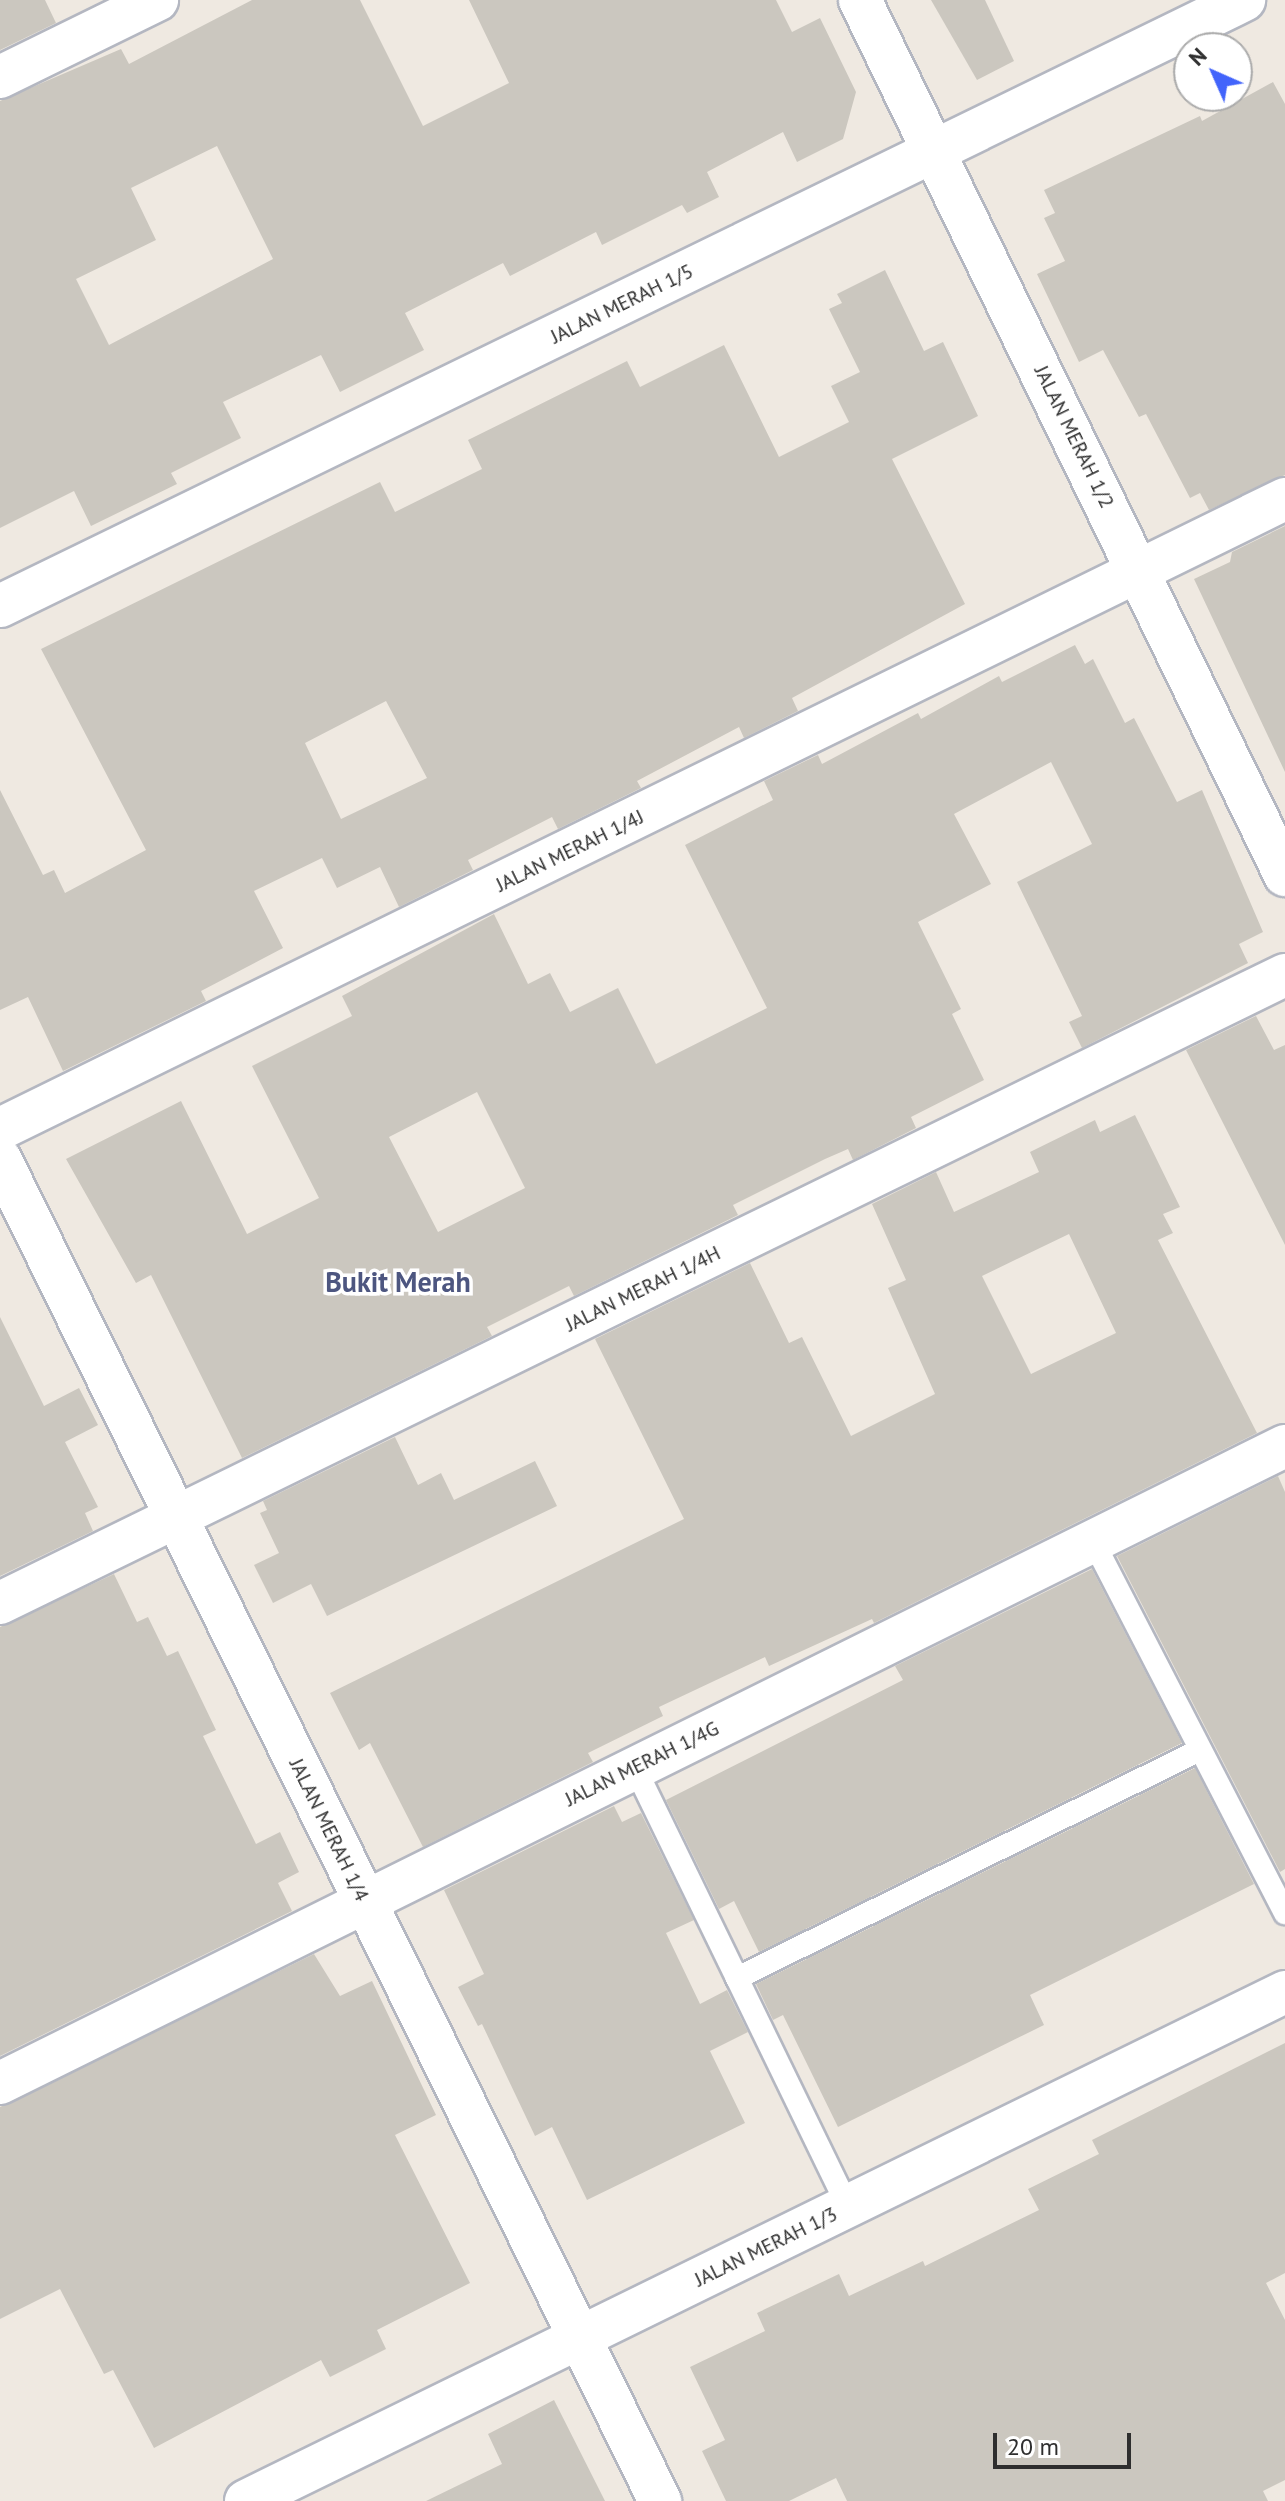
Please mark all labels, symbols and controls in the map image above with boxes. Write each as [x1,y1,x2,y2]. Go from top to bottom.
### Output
north arrow [1173,32,1253,112]
text: N [1182,41,1212,71]
street label: JALAN MERAH 1/5 [547,259,697,349]
street label: JALAN MERAH 1/2 [1029,362,1119,512]
street label: JALAN MERAH 1/4J [492,805,648,897]
street label: JALAN MERAH 1/4H [562,1241,724,1337]
district label: Bukit Merah [325,1265,471,1299]
street label: JALAN MERAH 1/4G [561,1716,723,1812]
street label: JALAN MERAH 1/4 [284,1755,374,1905]
street label: JALAN MERAH 1/3 [691,2202,841,2292]
scale bar [997,2417,1135,2467]
text: 20 m [1007,2431,1059,2462]

